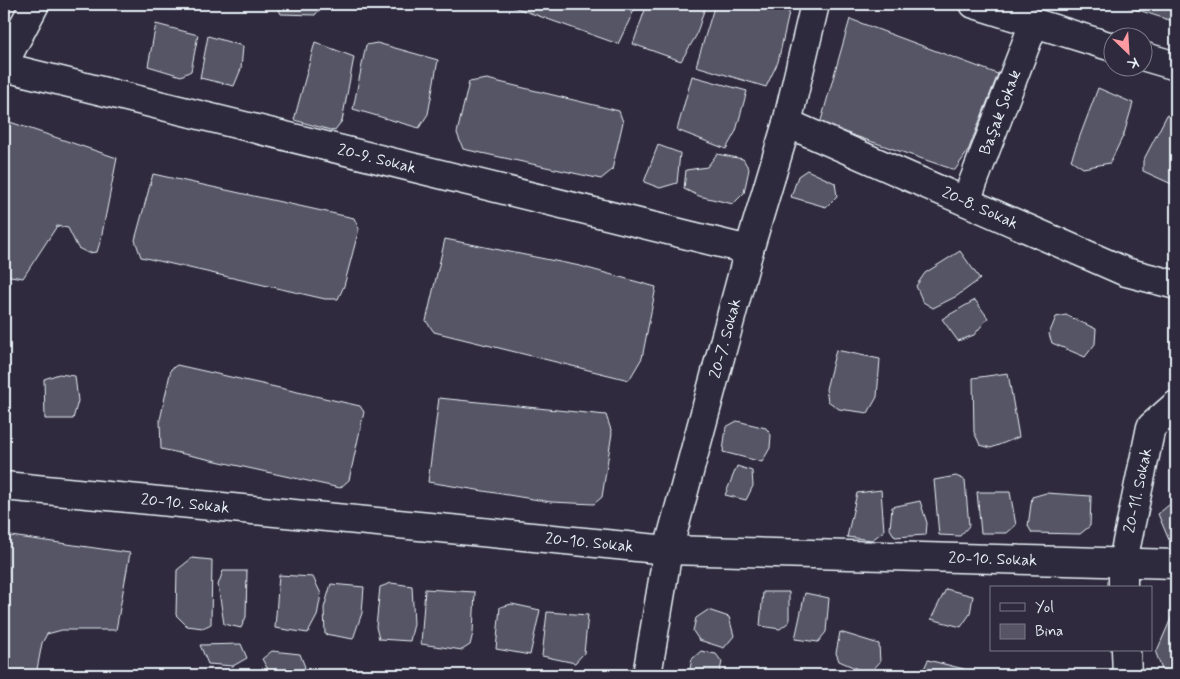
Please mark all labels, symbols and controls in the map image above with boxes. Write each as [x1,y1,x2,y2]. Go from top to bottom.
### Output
north arrow [1102,28,1152,78]
text: K [1124,53,1141,74]
street label: Başak Sokak [974,67,1026,158]
street label: 20-9. Sokak [335,139,418,178]
street label: 20-8. Sokak [939,182,1022,234]
street label: 20-7. Sokak [704,296,746,381]
street label: 20-11. Sokak [1119,446,1157,535]
street label: 20-10. Sokak [140,489,230,518]
street label: 20-10. Sokak [544,528,634,557]
street label: 20-10. Sokak [948,547,1037,571]
legend [990,586,1152,652]
text: Yol [1035,598,1054,618]
text: Bina [1035,622,1063,642]

